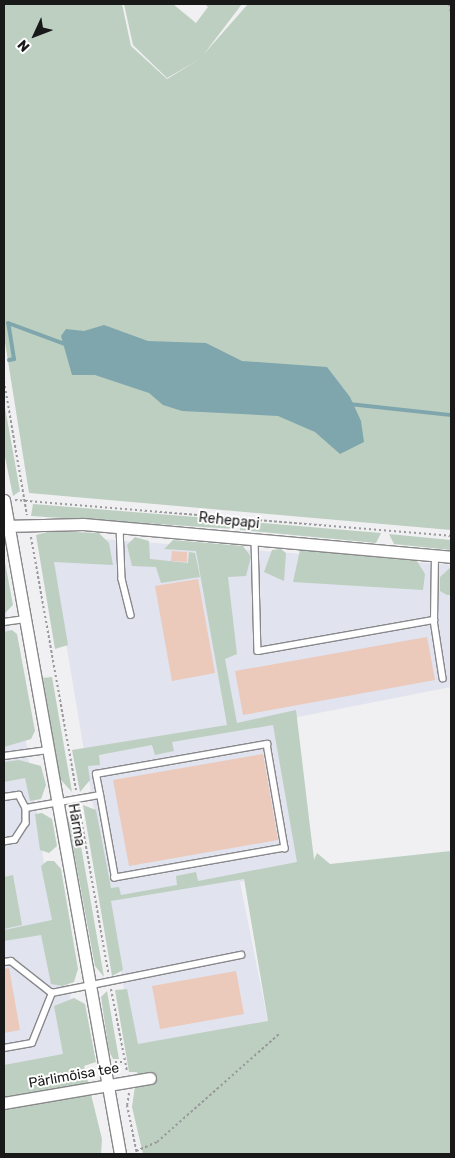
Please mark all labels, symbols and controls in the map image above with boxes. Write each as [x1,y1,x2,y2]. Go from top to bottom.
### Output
north arrow [10,10,60,60]
text: N [14,36,33,55]
street label: Rehepapi [198,509,260,533]
street label: Härma [64,802,88,848]
street label: Pärlimõisa tee [27,1060,121,1092]

